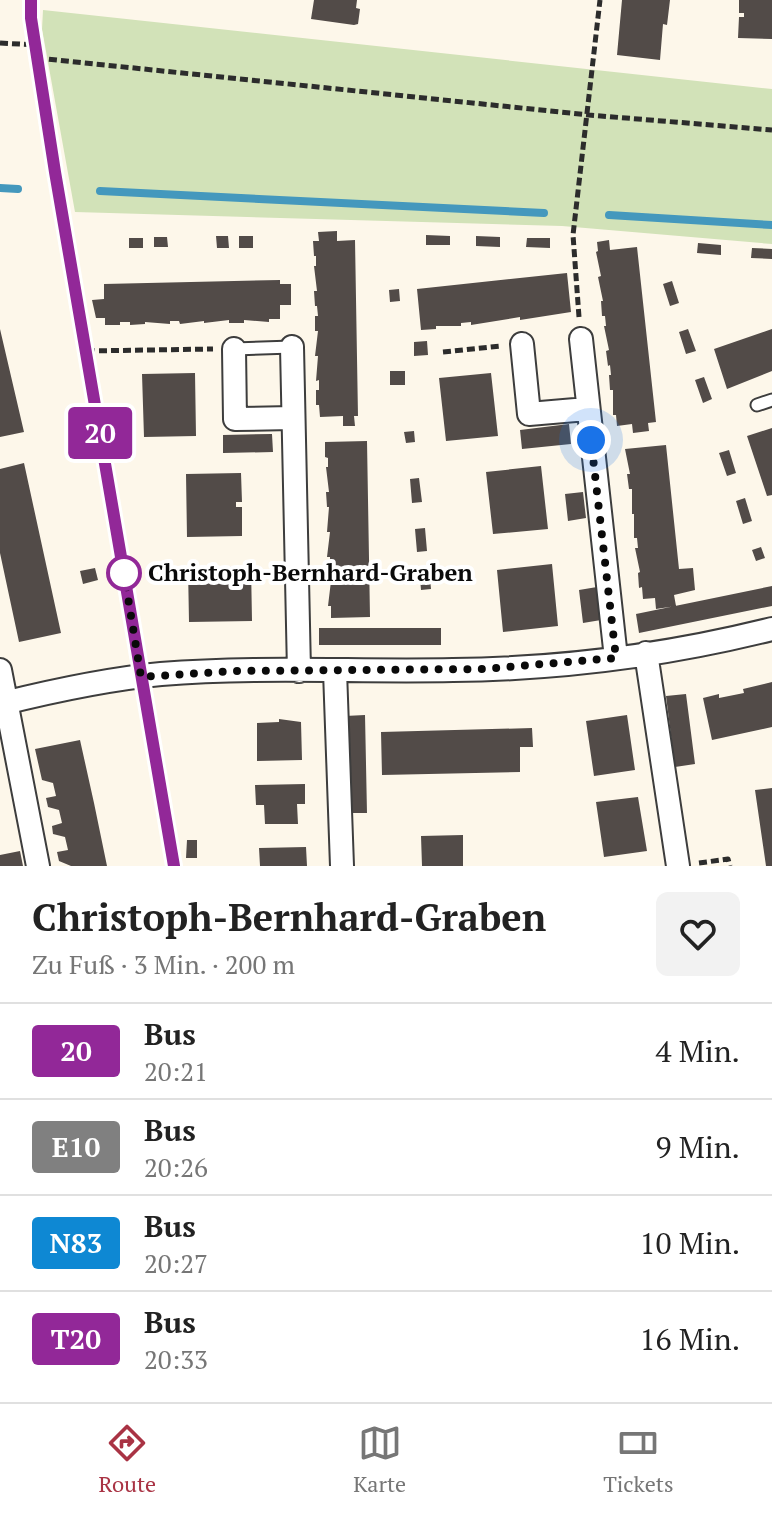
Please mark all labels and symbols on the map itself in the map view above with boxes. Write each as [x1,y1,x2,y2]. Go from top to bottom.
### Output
line badge: 20 [64,407,136,459]
your location [571,420,611,460]
marker: Christoph-Bernhard-Graben [107,556,141,590]
place label: Christoph-Bernhard-Graben [148,556,473,588]

